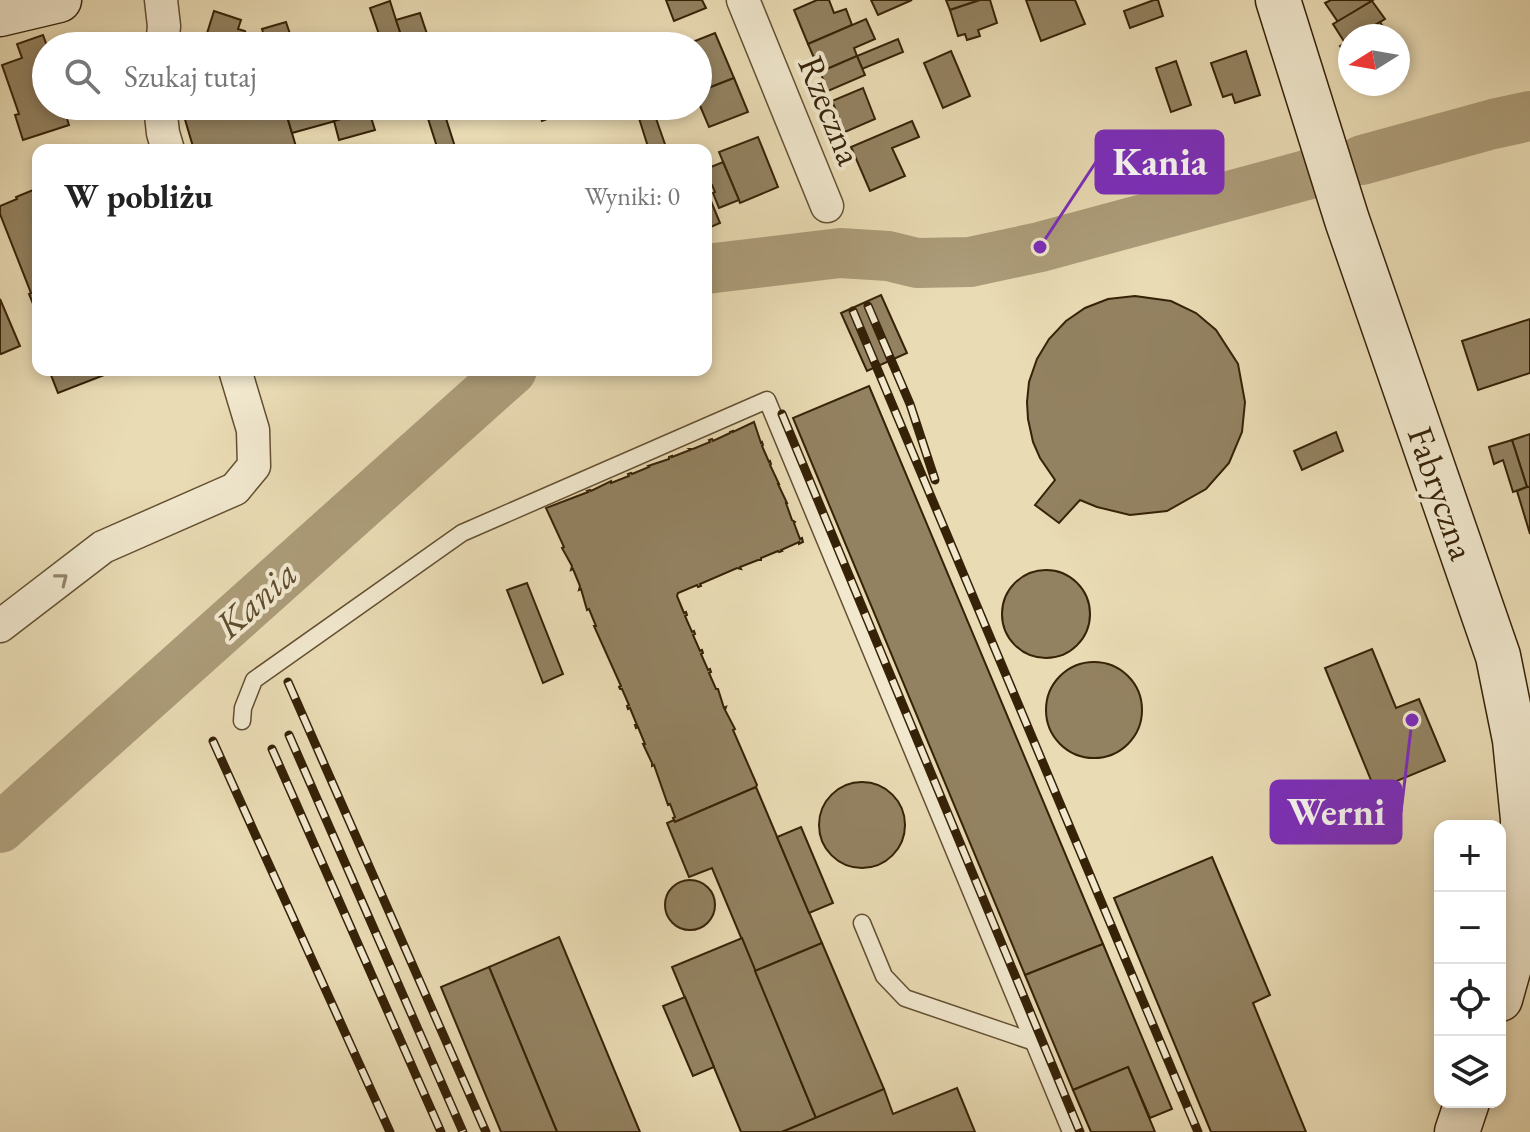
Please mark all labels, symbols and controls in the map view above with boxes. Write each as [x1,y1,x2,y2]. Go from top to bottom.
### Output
north arrow [1338,24,1410,96]
search box [32,32,712,120]
street label: Rzeczna [787,49,874,172]
icon: search [60,54,104,98]
text: Szukaj tutaj [124,57,257,96]
callout: Kania [1096,131,1223,193]
text: Kania [1112,137,1208,186]
text: W pobliżu [64,174,213,218]
text: Wyniki: 0 [585,179,680,213]
street label: Fabryczna [1397,420,1486,567]
water label: Kania [203,549,307,649]
one-way arrow [53,574,68,588]
callout: Werni [1271,781,1401,843]
text: Werni [1287,787,1385,836]
map controls [1434,820,1506,1108]
button: + [1434,820,1506,892]
button: − [1434,892,1506,964]
button: locate [1434,964,1506,1036]
button: layers [1434,1036,1506,1108]

